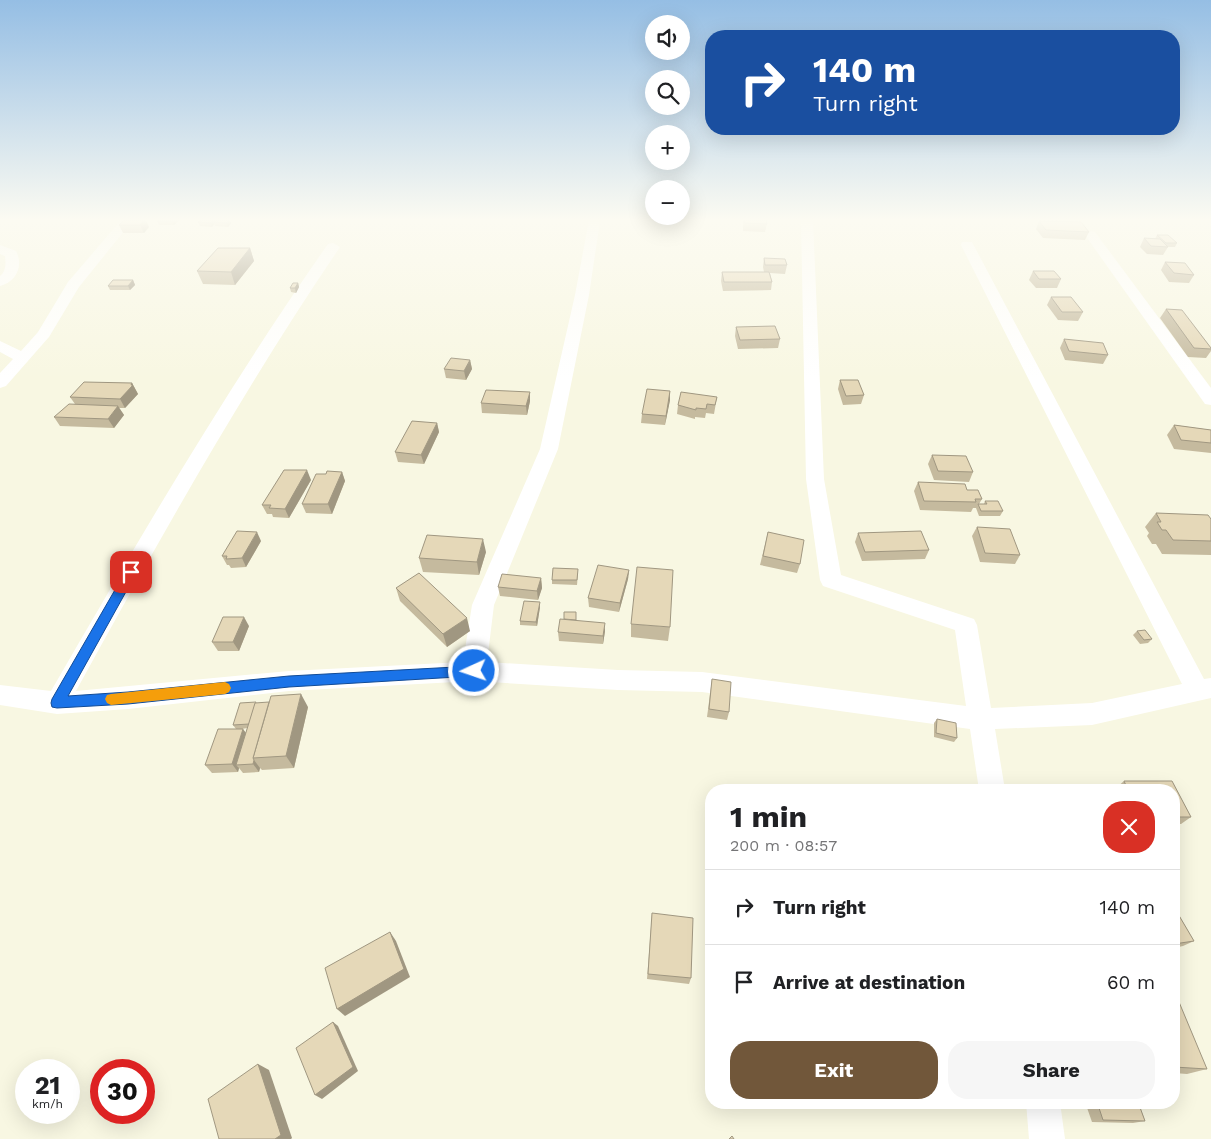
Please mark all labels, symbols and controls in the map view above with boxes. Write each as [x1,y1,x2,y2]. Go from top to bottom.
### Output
map controls [645,15,690,225]
button: sound [645,15,690,60]
text: 140 m [813,49,916,91]
icon: right [730,50,795,115]
button: search [645,70,690,115]
text: Turn right [813,91,918,116]
button: + [645,125,690,170]
button: − [645,180,690,225]
pin [110,551,152,593]
icon: arrive [117,558,145,586]
position arrow [447,644,499,696]
text: 1 min [730,799,807,834]
button: close [1103,801,1155,853]
text: 200 m · 08:57 [730,836,837,855]
icon: right [730,893,758,921]
text: Turn right [773,896,866,919]
text: 140 m [1100,896,1155,919]
icon: arrive [730,968,758,996]
text: Arrive at destination [773,971,965,994]
text: 60 m [1107,971,1155,994]
button: Exit [730,1041,938,1099]
button: Share [948,1041,1155,1099]
speed limit sign: 30 [90,1059,155,1124]
text: 21 [35,1071,60,1100]
text: km/h [32,1097,63,1111]

